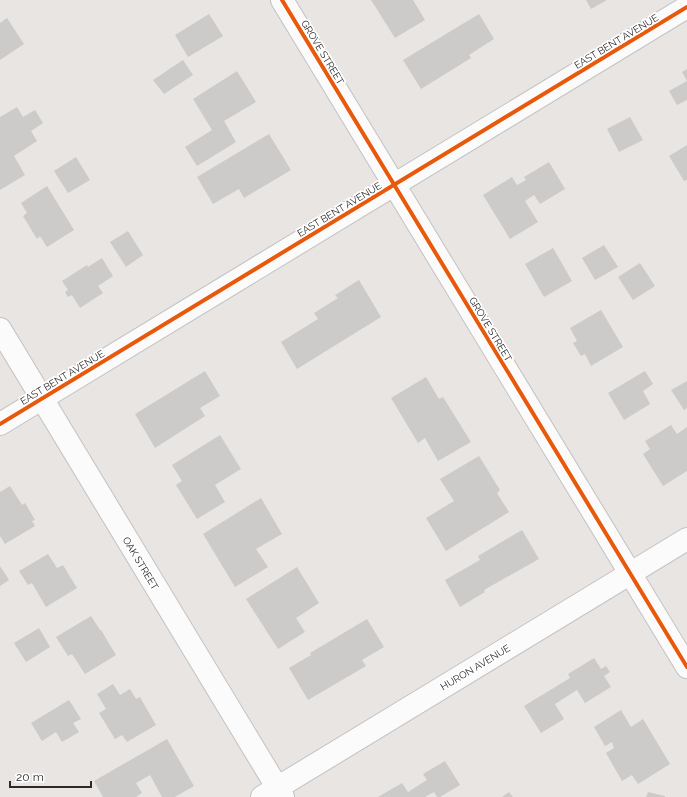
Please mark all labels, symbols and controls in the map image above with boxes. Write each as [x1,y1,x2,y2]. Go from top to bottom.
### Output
street label: EAST BENT AVENUE [572,12,660,71]
street label: GROVE STREET [299,18,346,87]
street label: EAST BENT AVENUE [295,180,383,239]
street label: GROVE STREET [467,295,514,364]
street label: EAST BENT AVENUE [18,348,106,407]
street label: OAK STREET [120,535,161,592]
street label: HURON AVENUE [438,642,512,693]
scale bar [10,763,91,789]
text: 20 m [16,770,44,784]

